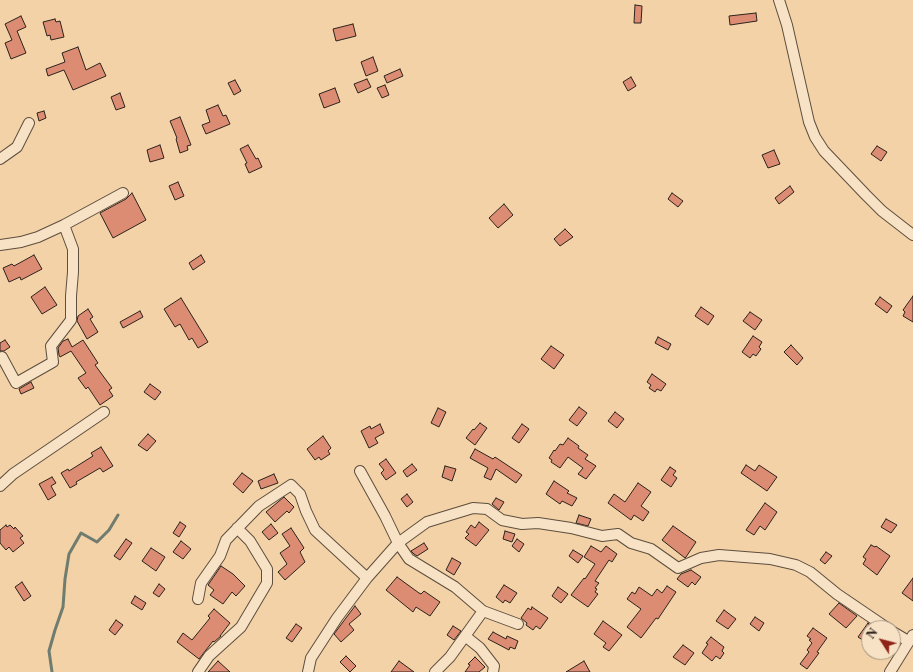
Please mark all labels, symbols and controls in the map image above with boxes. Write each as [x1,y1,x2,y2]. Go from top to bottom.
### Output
north arrow [861,620,901,660]
text: N [864,626,881,642]

